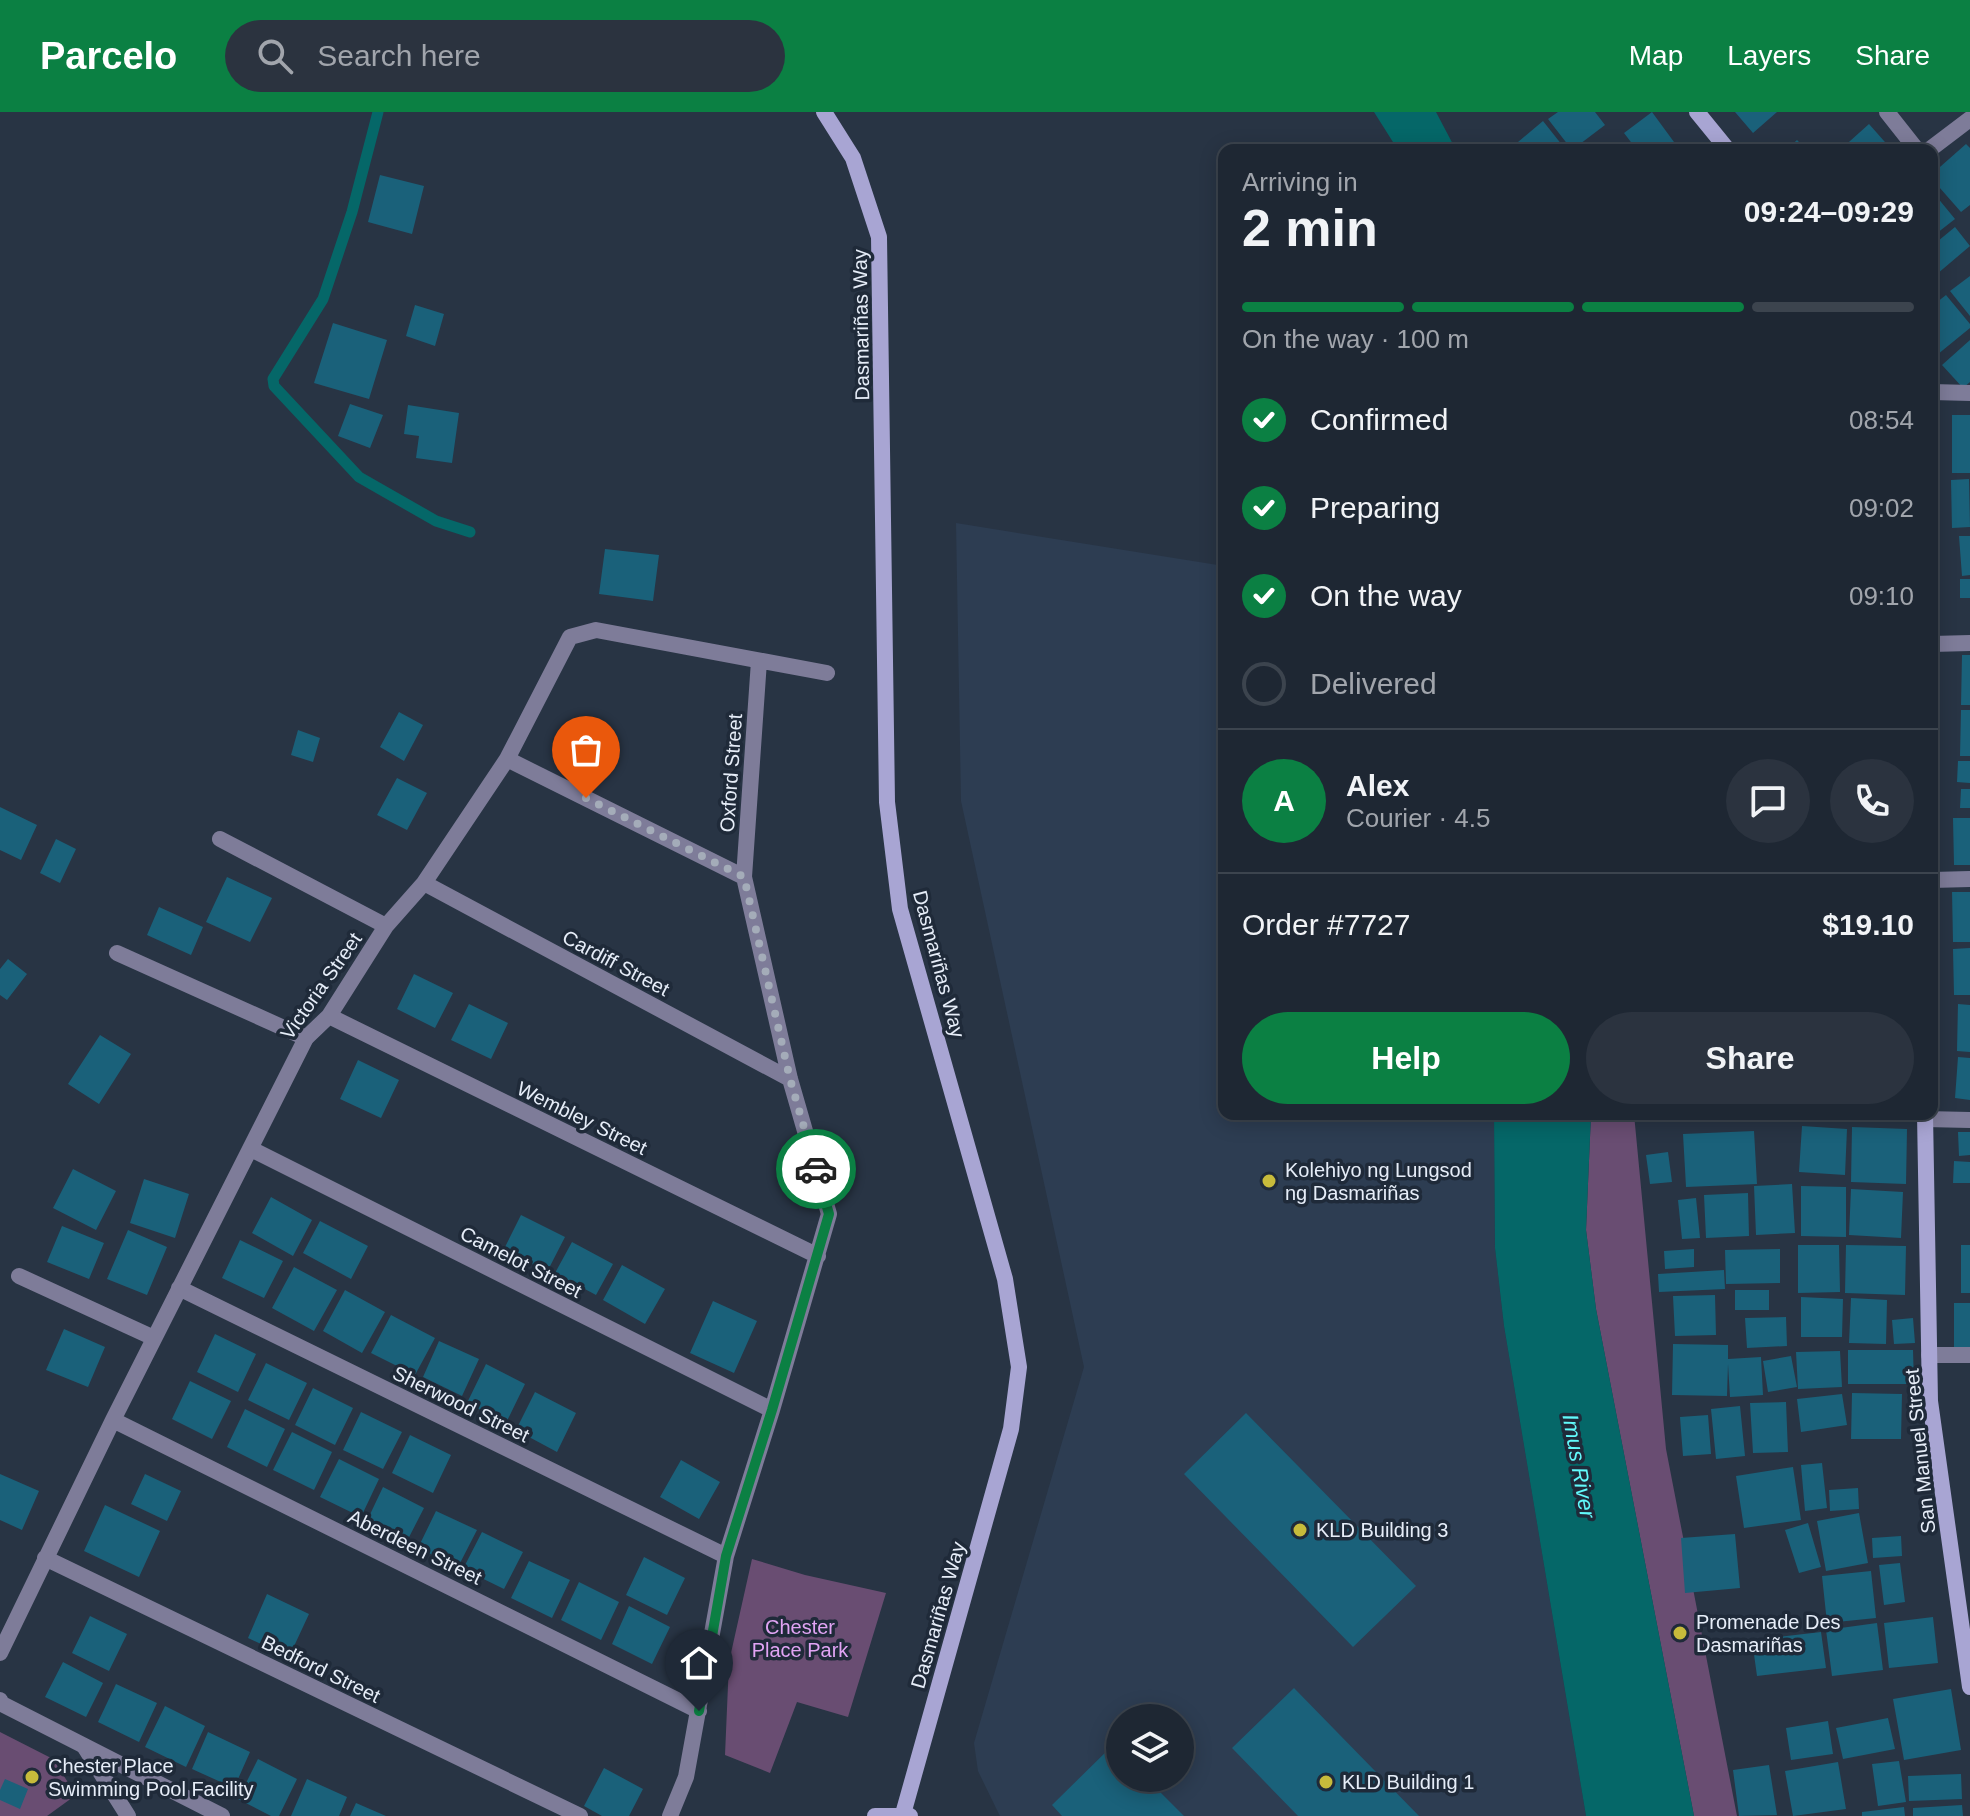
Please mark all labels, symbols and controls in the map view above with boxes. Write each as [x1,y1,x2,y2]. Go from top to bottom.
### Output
search box [225,20,785,92]
icon: search [253,34,297,78]
text: Parcelo [40,35,177,77]
text: Search here [317,39,481,72]
text: Map [1629,40,1683,71]
text: Layers [1727,40,1811,71]
text: Share [1855,40,1930,71]
text: Arriving in [1242,167,1358,197]
text: 09:24–09:29 [1744,195,1914,228]
text: 2 min [1242,199,1378,257]
street label: Dasmariñas Way [849,249,873,401]
text: On the way · 100 m [1242,324,1469,354]
icon: check [1242,398,1286,442]
text: Confirmed [1310,403,1448,436]
text: 08:54 [1849,405,1914,435]
icon: check [1242,486,1286,530]
text: Preparing [1310,491,1440,524]
text: 09:02 [1849,493,1914,523]
icon: check [1242,574,1286,618]
text: On the way [1310,579,1462,612]
text: 09:10 [1849,581,1914,611]
text: Delivered [1310,667,1437,700]
street label: Oxford Street [716,712,746,833]
pin [552,716,620,798]
icon: bag [564,728,608,772]
button: chat [1726,759,1810,843]
button: phone [1830,759,1914,843]
text: Alex [1346,769,1409,802]
text: A [1273,784,1295,817]
text: Courier · 4.5 [1346,803,1491,833]
street label: Dasmariñas Way [909,888,969,1040]
text: Order #7727 [1242,908,1410,941]
text: $19.10 [1822,908,1914,941]
street label: Cardiff Street [559,926,673,1000]
street label: Victoria Street [276,928,366,1044]
button: Help [1242,1012,1570,1104]
button: Share [1586,1012,1914,1104]
street label: Wembley Street [513,1077,651,1159]
courier [776,1129,856,1209]
icon: car [794,1147,838,1191]
place label: Kolehiyo ng Lungsod ng Dasmariñas [1285,1159,1472,1204]
marker: Kolehiyo ng Lungsod ng Dasmariñas [1260,1172,1278,1190]
street label: Camelot Street [457,1222,586,1302]
street label: Sherwood Street [389,1361,533,1447]
street label: San Manuel Street [1900,1367,1940,1535]
water label: Imus River [1558,1412,1601,1522]
street label: Aberdeen Street [345,1505,486,1589]
place label: KLD Building 3 [1316,1519,1448,1541]
marker: KLD Building 3 [1291,1521,1309,1539]
street label: Dasmariñas Way [907,1539,969,1691]
place label: Promenade Des Dasmariñas [1696,1611,1841,1656]
park label: Chester Place Park [752,1616,849,1661]
marker: Promenade Des Dasmariñas [1671,1624,1689,1642]
pin [665,1629,733,1711]
street label: Bedford Street [258,1631,384,1707]
icon: home [677,1641,721,1685]
map controls [1106,1704,1194,1792]
button: layers [1106,1704,1194,1792]
place label: Chester Place Swimming Pool Facility [48,1755,254,1800]
marker: Chester Place Swimming Pool Facility [23,1768,41,1786]
place label: KLD Building 1 [1342,1771,1474,1793]
marker: KLD Building 1 [1317,1773,1335,1791]

